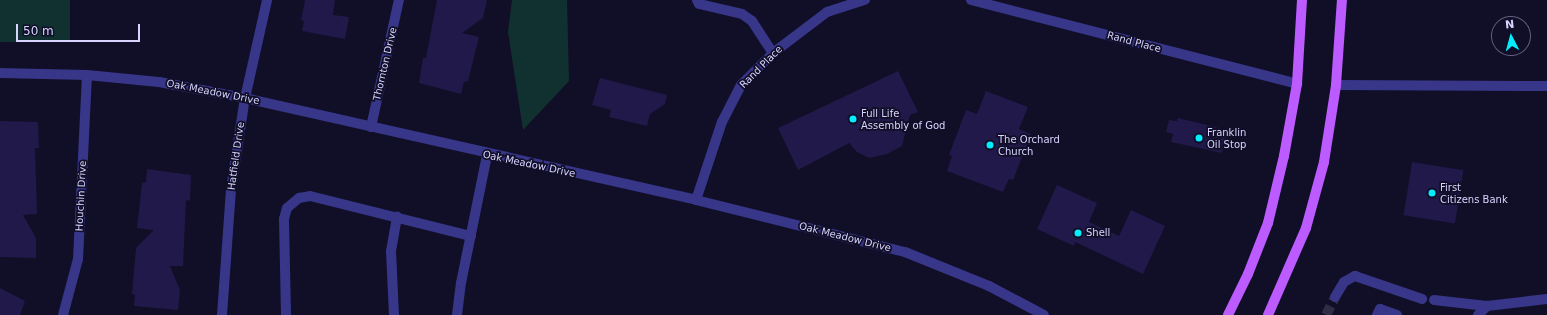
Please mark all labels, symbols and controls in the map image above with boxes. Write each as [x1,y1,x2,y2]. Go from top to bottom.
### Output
scale bar [18,16,142,42]
north arrow [1491,16,1531,56]
text: N [1505,18,1515,32]
text: 50 m [23,24,54,38]
street label: Thornton Drive [371,26,399,102]
street label: Rand Place [1106,29,1162,55]
street label: Rand Place [737,43,785,91]
street label: Oak Meadow Drive [166,77,260,107]
place label: Full Life Assembly of God [861,107,945,130]
marker: Full Life Assembly of God [848,114,858,124]
street label: Hatfield Drive [225,121,247,191]
place label: Franklin Oil Stop [1207,126,1246,150]
place label: The Orchard Church [998,133,1060,156]
marker: Franklin Oil Stop [1194,133,1204,143]
marker: The Orchard Church [985,140,995,150]
street label: Oak Meadow Drive [482,148,576,180]
street label: Houchin Drive [73,160,89,232]
place label: First Citizens Bank [1440,181,1508,204]
marker: First Citizens Bank [1427,188,1437,198]
street label: Oak Meadow Drive [798,220,892,254]
place label: Shell [1086,227,1110,239]
marker: Shell [1073,228,1083,238]

